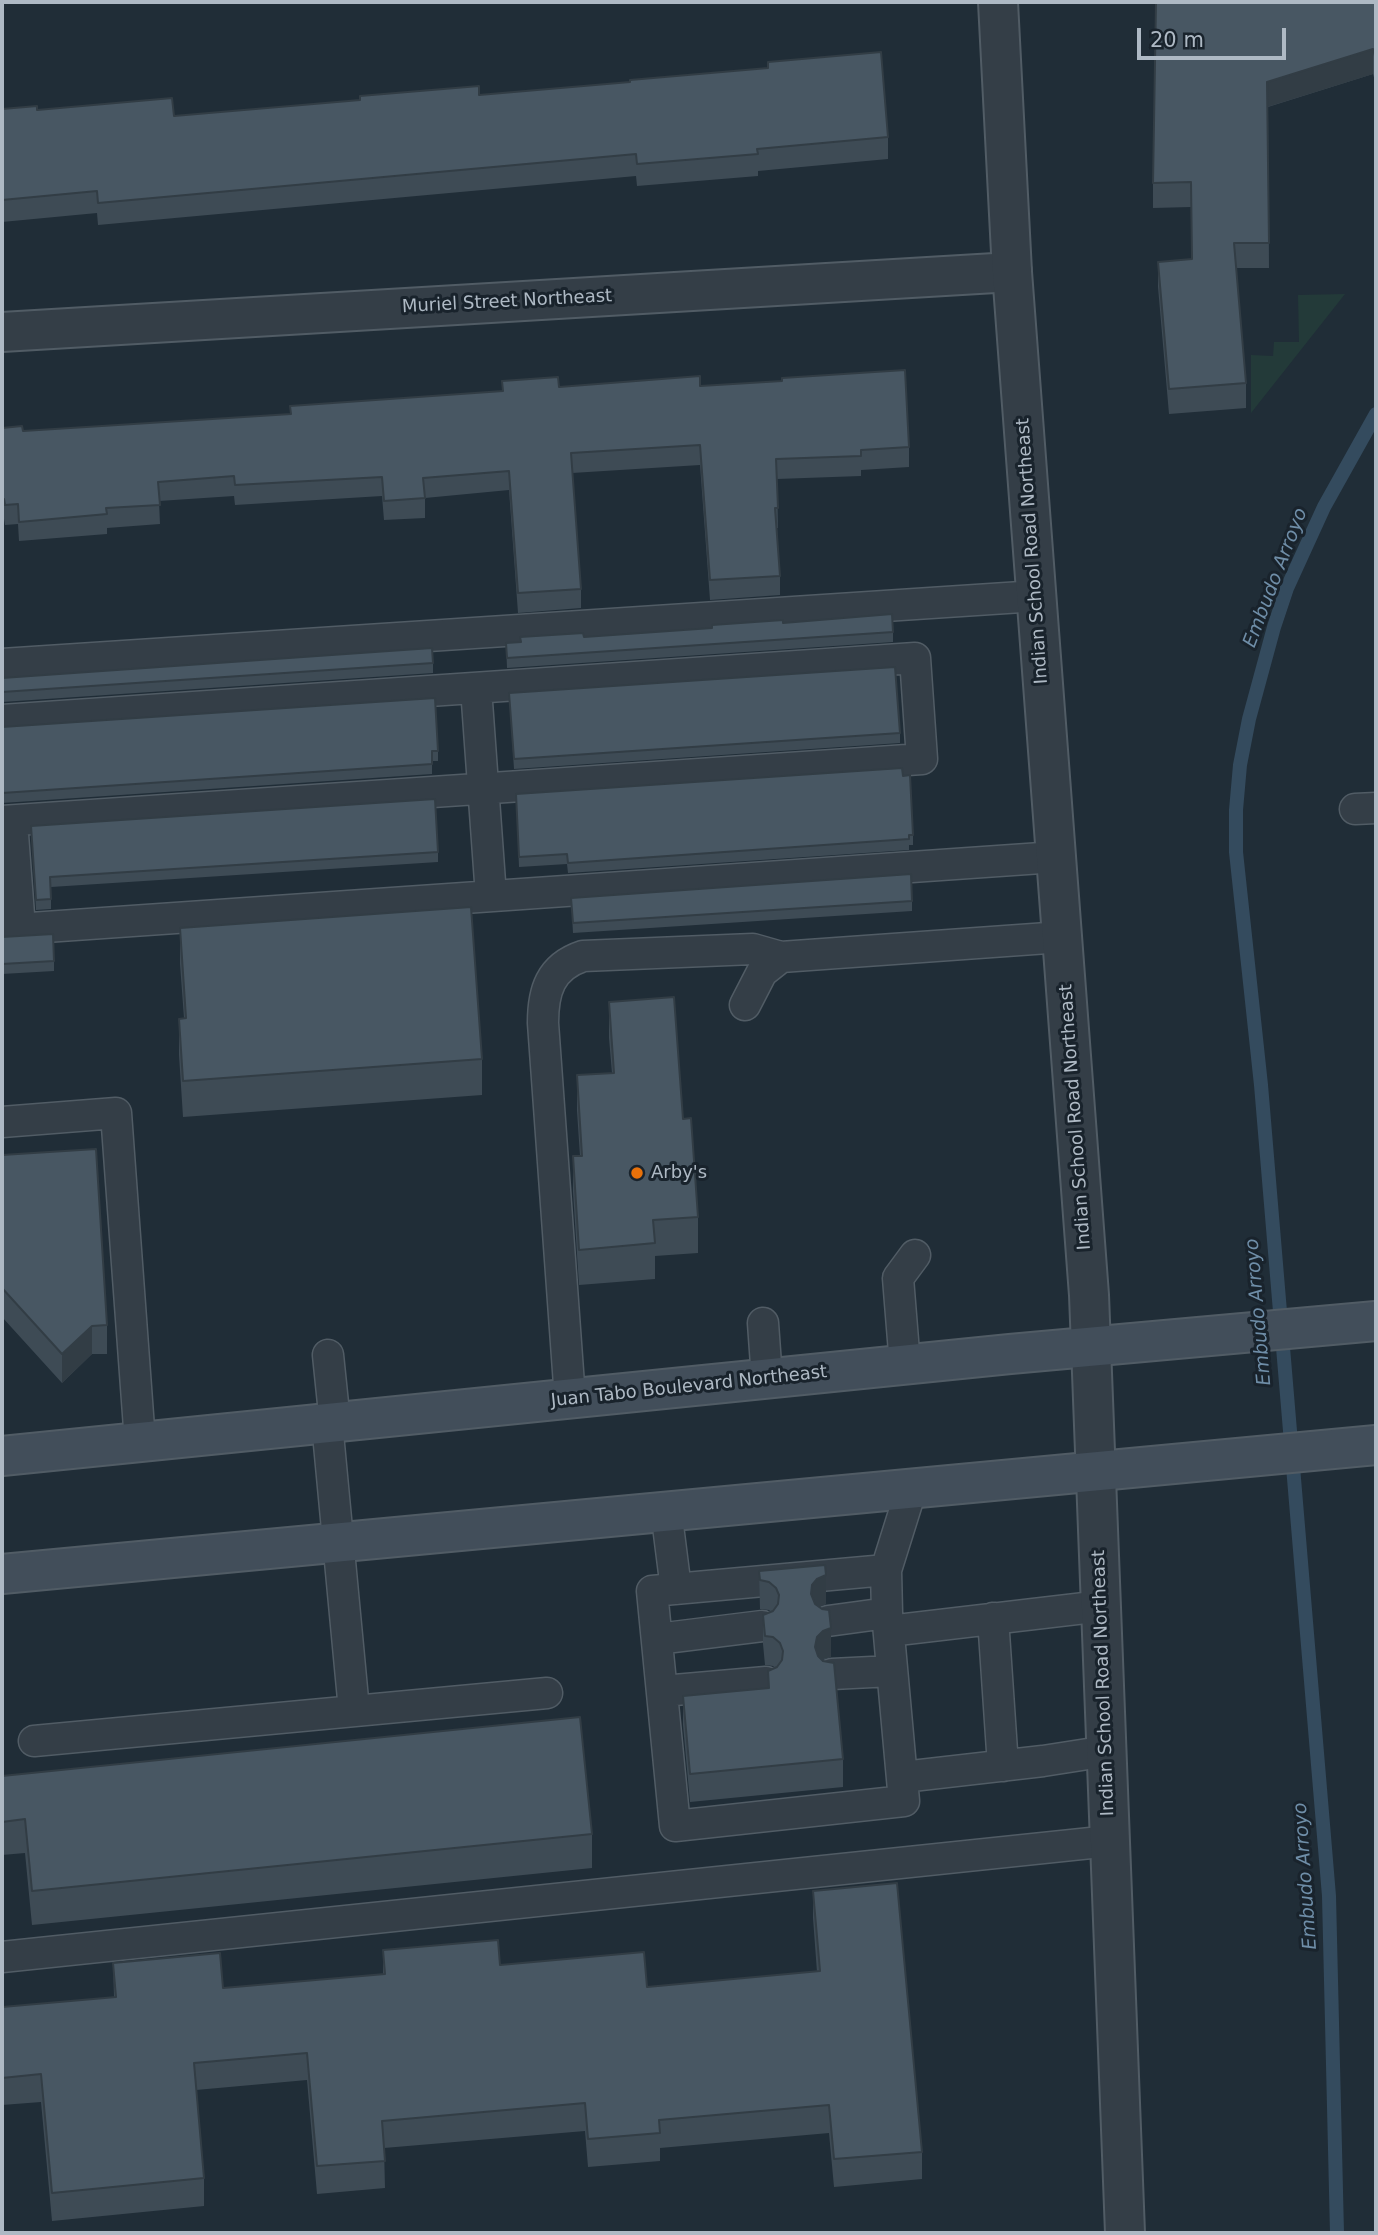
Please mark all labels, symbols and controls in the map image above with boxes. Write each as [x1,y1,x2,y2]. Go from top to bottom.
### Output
scale bar [1140,14,1289,58]
text: 20 m [1150,28,1204,52]
street label: Muriel Street Northeast [401,286,613,318]
street label: Indian School Road Northeast [1013,417,1053,685]
water label: Embudo Arroyo [1239,505,1313,651]
street label: Indian School Road Northeast [1056,983,1096,1251]
place label: Arby's [651,1162,707,1184]
marker: Arby's [629,1165,645,1181]
water label: Embudo Arroyo [1241,1238,1277,1386]
street label: Juan Tabo Boulevard Northeast [550,1362,828,1412]
street label: Indian School Road Northeast [1089,1549,1119,1817]
water label: Embudo Arroyo [1289,1802,1323,1950]

